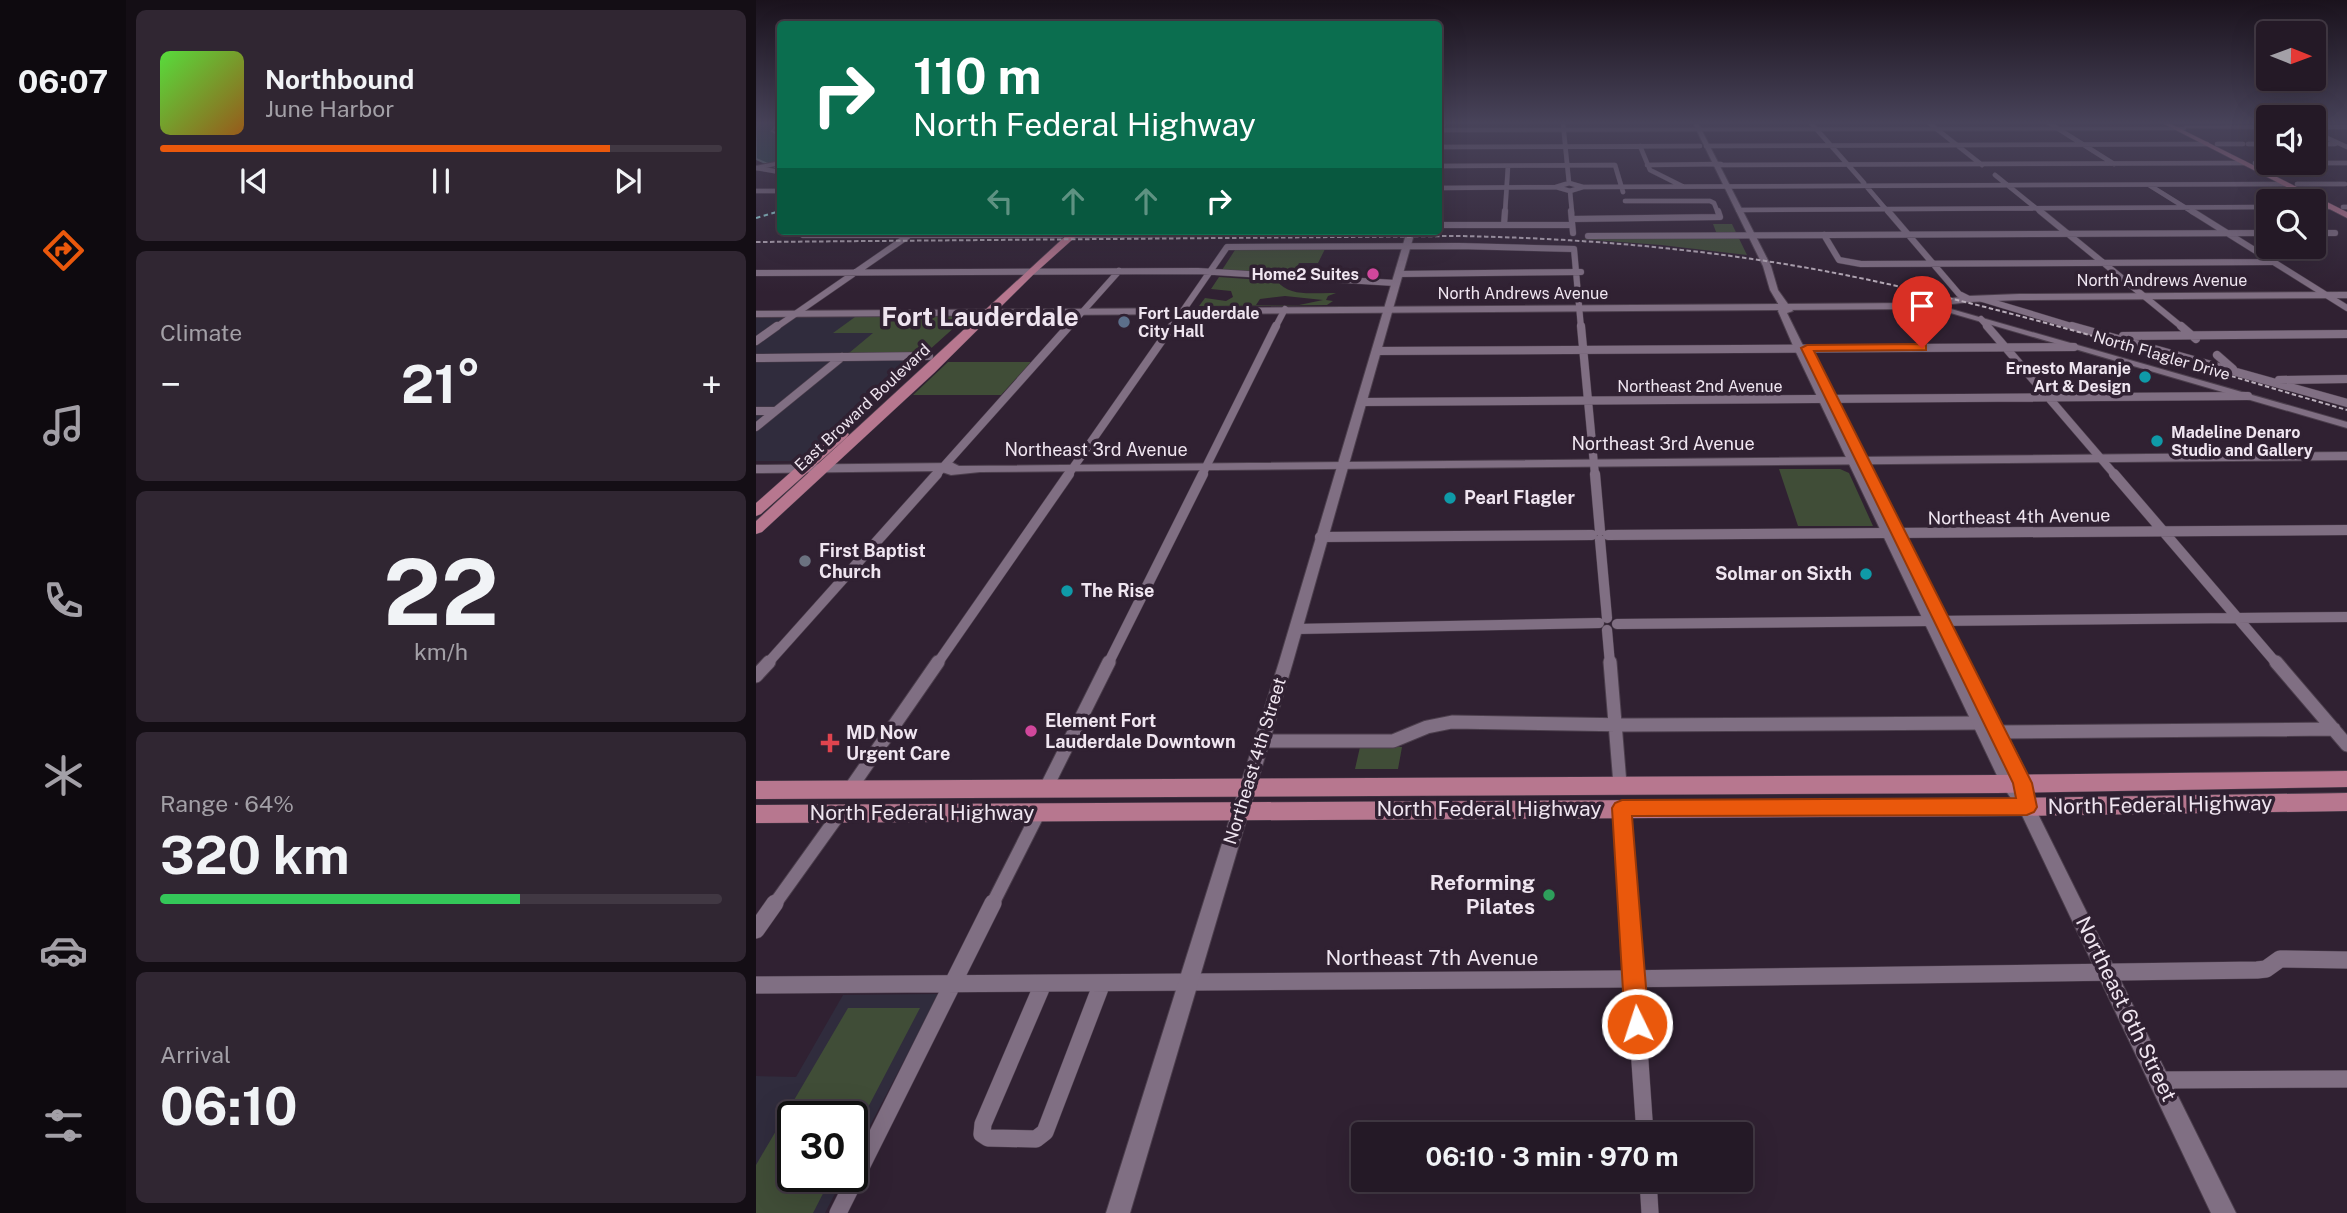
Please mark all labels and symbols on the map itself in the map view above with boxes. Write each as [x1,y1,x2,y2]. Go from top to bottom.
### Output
north arrow [2256,21,2326,91]
place label: Home2 Suites [1251,265,1359,284]
marker: Home2 Suites [1365,266,1381,282]
street label: North Andrews Avenue [2077,271,2247,290]
pin [1892,276,1952,348]
street label: North Andrews Avenue [1438,284,1608,303]
district label: Fort Lauderdale [881,301,1079,332]
place label: Fort Lauderdale City Hall [1138,304,1260,341]
marker: Fort Lauderdale City Hall [1116,314,1132,330]
street label: North Flagler Drive [2091,327,2232,384]
street label: East Broward Boulevard [791,340,934,475]
place label: Ernesto Maranje Art & Design [2006,359,2131,396]
marker: Ernesto Maranje Art & Design [2137,369,2153,385]
street label: Northeast 2nd Avenue [1617,377,1783,396]
place label: Madeline Denaro Studio and Gallery [2171,423,2313,460]
street label: Northeast 3rd Avenue [1571,433,1755,454]
marker: Madeline Denaro Studio and Gallery [2149,433,2165,449]
street label: Northeast 3rd Avenue [1004,439,1188,460]
place label: Pearl Flagler [1464,487,1575,508]
marker: Pearl Flagler [1442,490,1458,506]
street label: Northeast 4th Avenue [1927,504,2111,529]
place label: First Baptist Church [819,540,926,582]
marker: First Baptist Church [797,553,813,569]
place label: Solmar on Sixth [1715,563,1852,584]
marker: Solmar on Sixth [1858,566,1874,582]
place label: The Rise [1081,580,1154,601]
marker: The Rise [1059,583,1075,599]
street label: Northeast 4th Street [1219,675,1290,847]
place label: Element Fort Lauderdale Downtown [1045,710,1236,752]
place label: MD Now Urgent Care [846,722,950,764]
marker: Element Fort Lauderdale Downtown [1023,723,1039,739]
marker: MD Now Urgent Care [820,733,840,753]
street label: North Federal Highway [2047,790,2273,819]
street label: North Federal Highway [1377,796,1601,821]
street label: North Federal Highway [810,800,1034,825]
place label: Reforming Pilates [1430,870,1535,919]
marker: Reforming Pilates [1541,887,1557,903]
street label: Northeast 6th Street [2071,912,2182,1105]
street label: Northeast 7th Avenue [1326,945,1538,970]
position arrow [1600,987,1674,1061]
speed limit sign: 30 [777,1101,868,1192]

